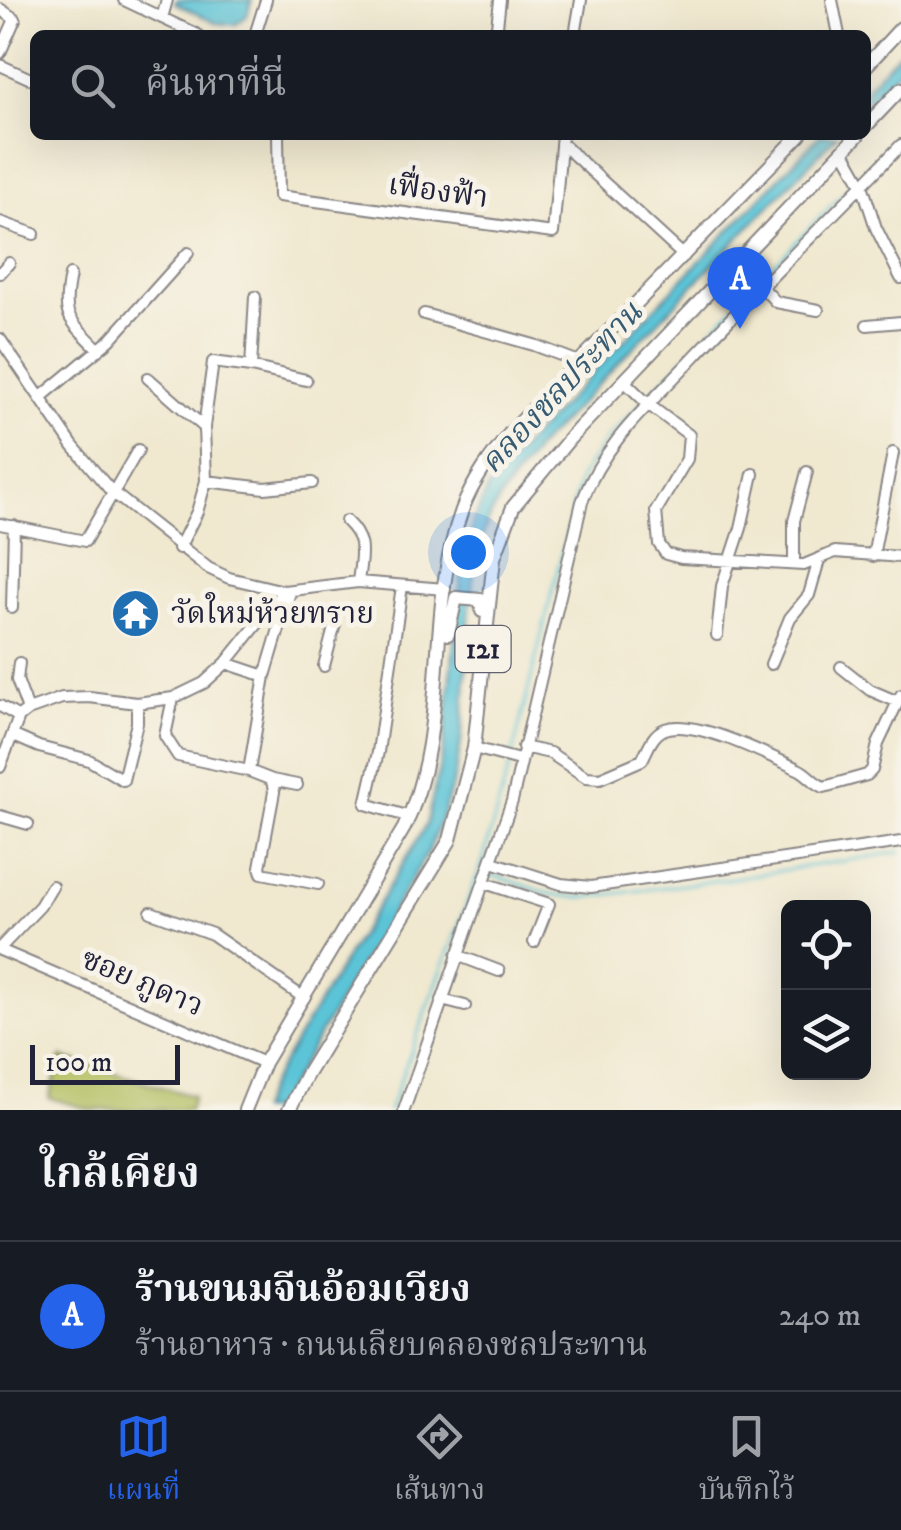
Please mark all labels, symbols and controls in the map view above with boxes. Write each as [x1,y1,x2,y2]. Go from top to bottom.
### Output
search box [30,30,871,140]
icon: search [65,58,120,113]
text: ค้นหาที่นี่ [145,60,286,108]
street label: เฟื่องฟ้า [386,162,491,217]
pin: A [708,246,772,329]
water label: คลองชลประทาน [472,293,653,483]
your location [443,527,494,578]
temple icon: วัดใหม่ห้วยทราย [110,588,162,640]
place label: วัดใหม่ห้วยทราย [171,592,374,633]
road number: 121 [456,626,510,672]
map controls [781,900,871,1080]
button: locate [781,900,871,990]
street label: ซอย ภูดาว [75,941,209,1025]
button: layers [781,990,871,1080]
scale bar [30,1040,180,1084]
text: 100 m [45,1045,112,1080]
text: ใกล้เคียง [40,1149,200,1201]
text: ร้านขนมจีนอ้อมเวียง [135,1266,471,1314]
text: A [62,1296,83,1336]
text: 240 m [779,1296,861,1336]
text: ร้านอาหาร · ถนนเลียบคลองชลประทาน [135,1326,647,1366]
tab: แผนที่ [107,1409,180,1514]
tab: เส้นทาง [394,1409,485,1514]
tab: บันทึกไว้ [699,1409,794,1514]

